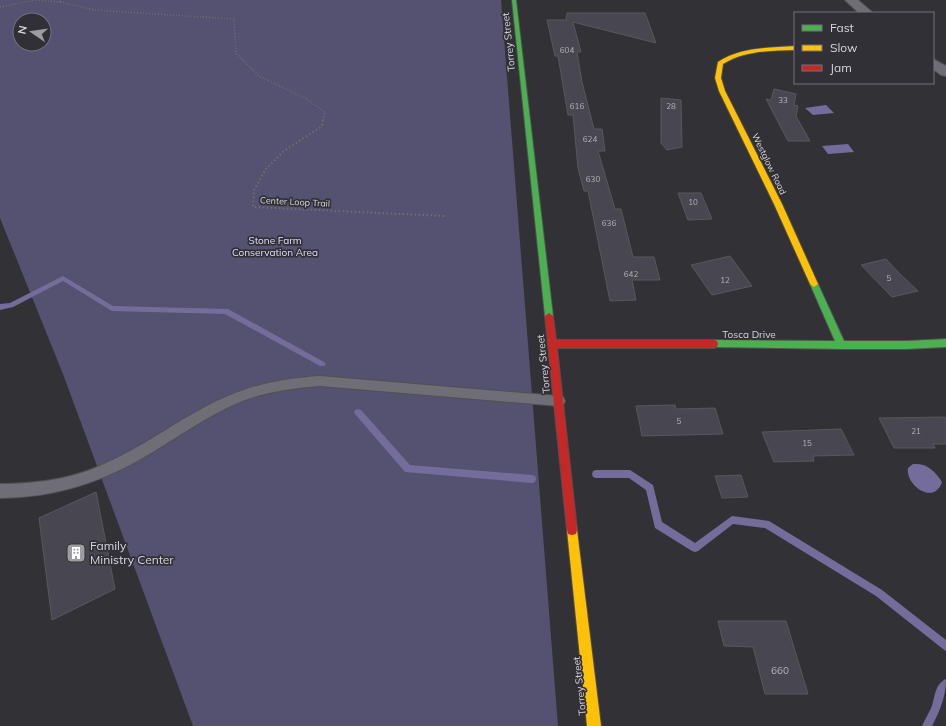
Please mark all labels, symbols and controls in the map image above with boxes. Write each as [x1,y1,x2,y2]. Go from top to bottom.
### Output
street label: Torrey Street [499,11,518,72]
north arrow [12,12,52,52]
legend [794,12,934,84]
text: Fast [830,20,854,35]
text: N [15,24,30,35]
text: Slow [830,40,858,55]
house number: 604 [560,45,574,55]
text: Jam [830,60,852,75]
house number: 33 [778,95,788,105]
house number: 616 [570,101,584,111]
house number: 28 [666,101,676,111]
street label: Westglow Road [750,131,789,196]
house number: 624 [583,134,597,144]
house number: 630 [586,174,600,184]
street label: Center Loop Trail [260,194,330,209]
house number: 10 [688,197,698,207]
house number: 636 [602,218,616,228]
park label: Stone Farm Conservation Area [232,234,318,259]
house number: 642 [624,269,638,279]
house number: 5 [887,273,892,283]
house number: 12 [720,275,730,285]
street label: Tosca Drive [722,328,776,341]
street label: Torrey Street [534,333,553,394]
house number: 5 [677,416,682,426]
house number: 21 [911,426,921,436]
house number: 15 [802,438,812,448]
place label: Family Ministry Center [90,538,174,567]
building icon: Family Ministry Center [65,542,87,564]
street label: Torrey Street [570,655,589,716]
house number: 660 [771,664,789,677]

